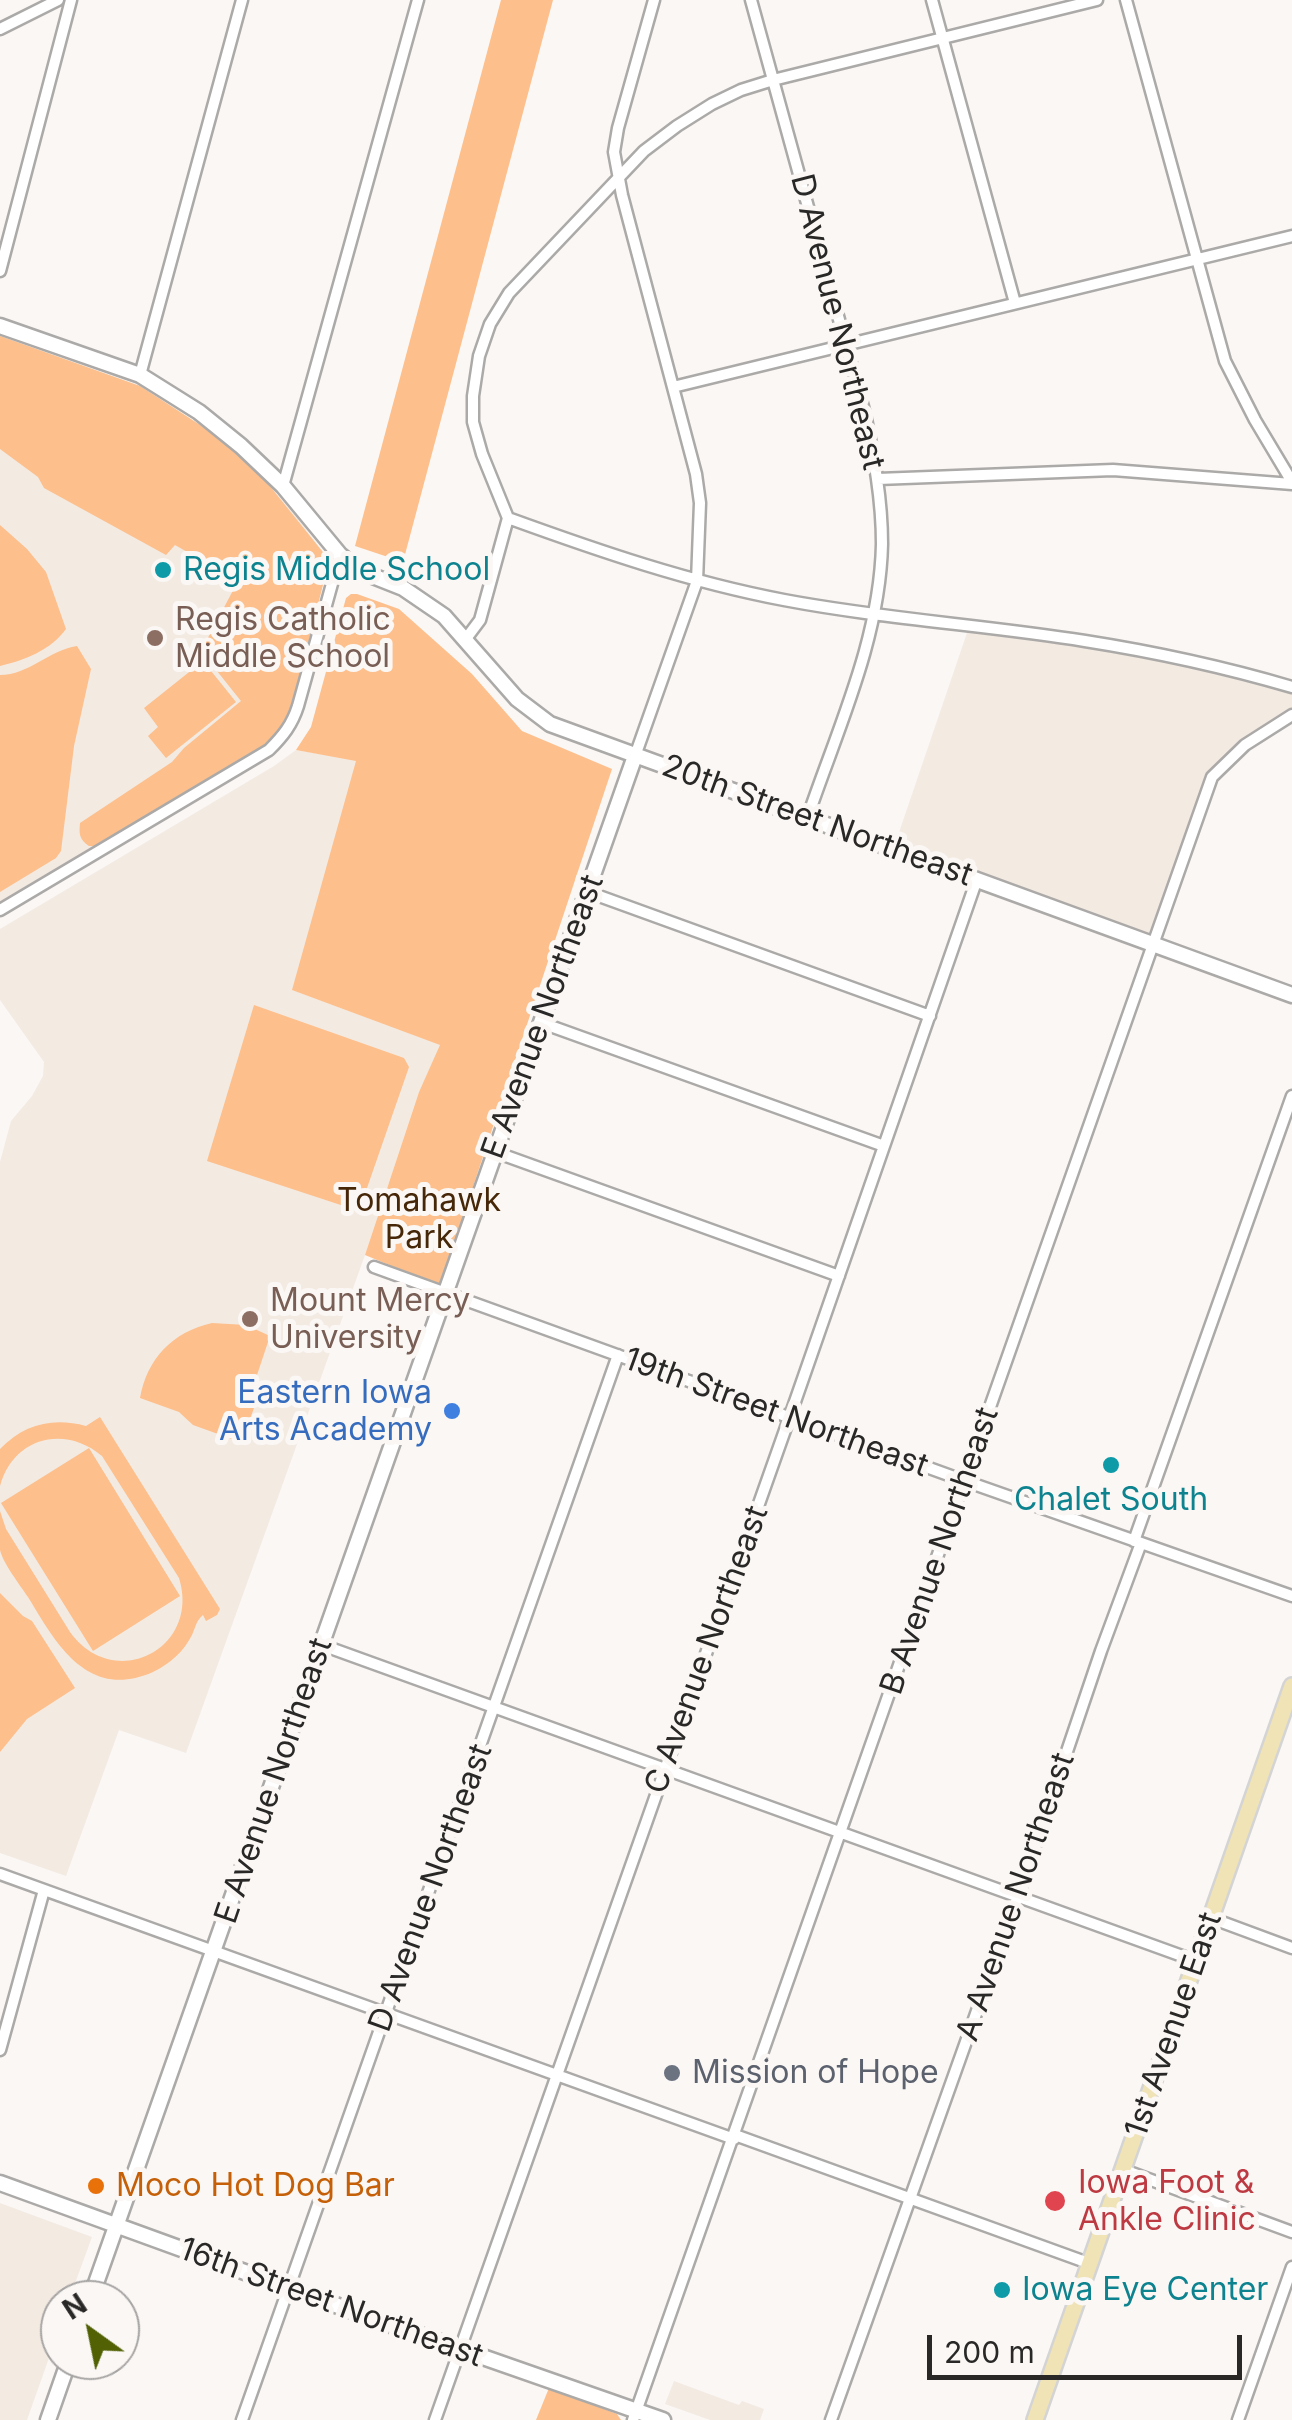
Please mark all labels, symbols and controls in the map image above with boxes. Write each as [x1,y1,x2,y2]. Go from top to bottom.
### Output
street label: D Avenue Northeast [782,170,892,474]
place label: Regis Middle School [183,551,490,589]
marker: Regis Middle School [152,559,174,581]
place label: Regis Catholic Middle School [175,601,391,676]
marker: Regis Catholic Middle School [144,627,166,649]
street label: 20th Street Northeast [657,747,977,895]
street label: E Avenue Northeast [474,870,612,1164]
park label: Tomahawk Park [337,1182,501,1257]
place label: Mount Mercy University [270,1282,470,1357]
marker: Mount Mercy University [239,1308,261,1330]
street label: 19th Street Northeast [619,1340,933,1486]
place label: Eastern Iowa Arts Academy [219,1374,432,1449]
marker: Eastern Iowa Arts Academy [441,1400,463,1422]
street label: B Avenue Northeast [873,1403,1007,1699]
marker: Chalet South [1100,1454,1122,1476]
place label: Chalet South [1014,1481,1208,1519]
street label: C Avenue Northeast [637,1501,777,1799]
street label: E Avenue Northeast [207,1633,341,1929]
street label: D Avenue Northeast [361,1739,501,2037]
street label: A Avenue Northeast [949,1748,1083,2046]
street label: 1st Avenue East [1118,1907,1230,2143]
place label: Mission of Hope [692,2054,939,2092]
marker: Mission of Hope [661,2062,683,2084]
place label: Iowa Foot & Ankle Clinic [1078,2164,1256,2239]
place label: Moco Hot Dog Bar [116,2167,395,2205]
marker: Moco Hot Dog Bar [85,2175,107,2197]
marker: Iowa Foot & Ankle Clinic [1042,2188,1068,2214]
street label: 16th Street Northeast [174,2230,488,2376]
place label: Iowa Eye Center [1022,2271,1268,2309]
marker: Iowa Eye Center [991,2279,1013,2301]
north arrow [40,2280,140,2380]
text: N [57,2286,93,2327]
scale bar [932,2315,1247,2377]
text: 200 m [944,2334,1035,2370]

